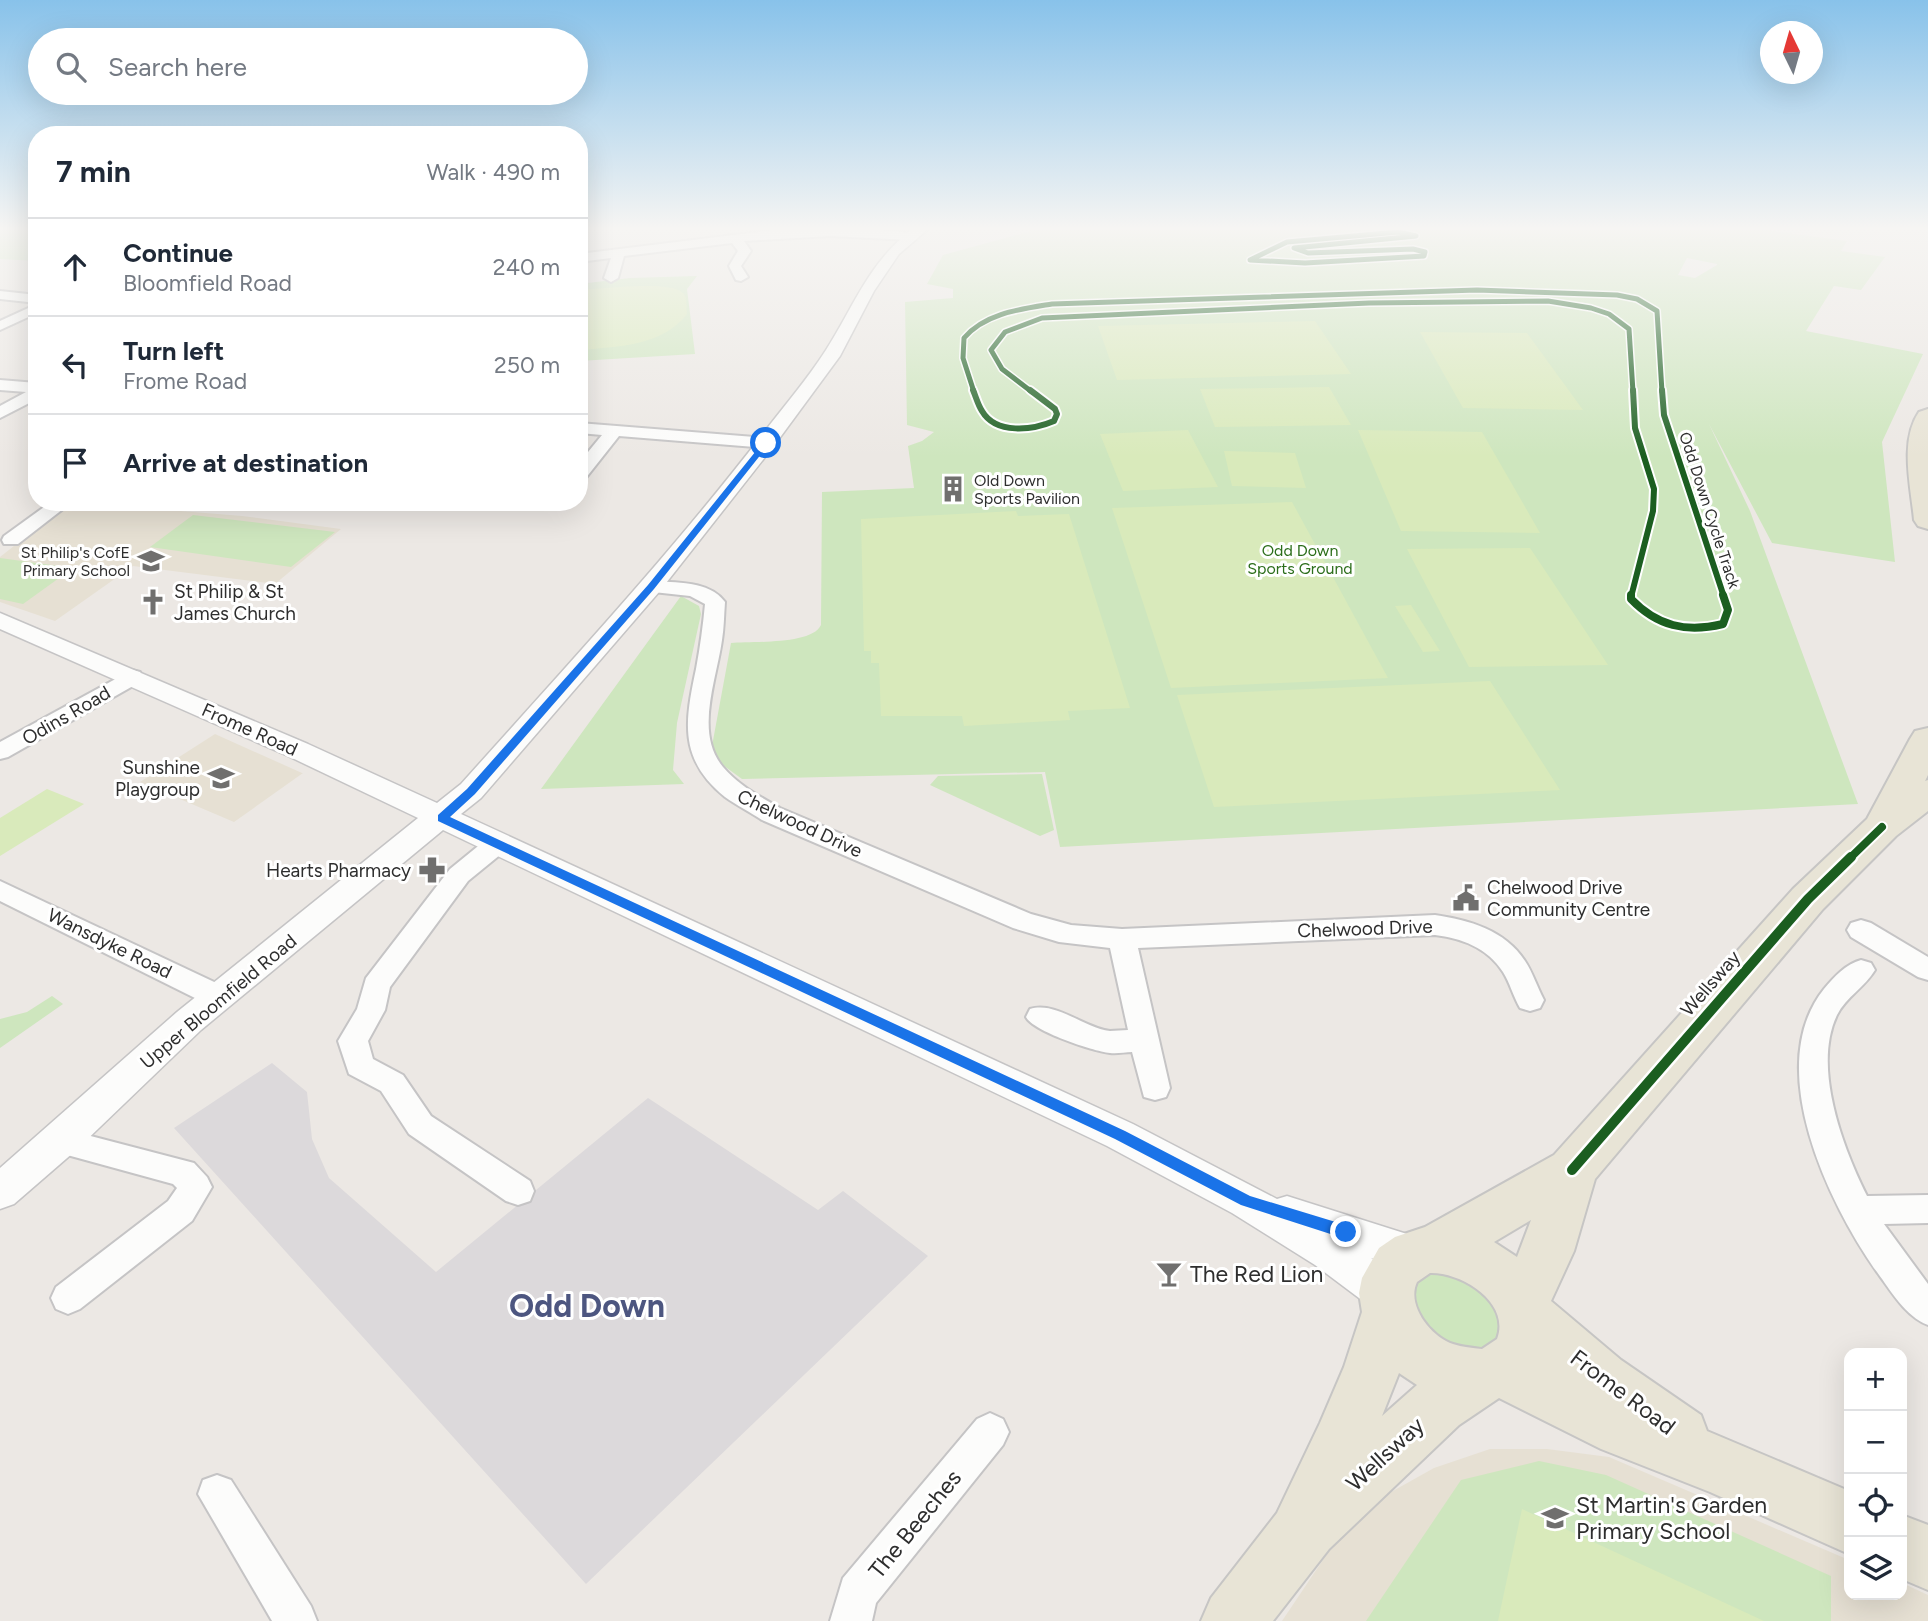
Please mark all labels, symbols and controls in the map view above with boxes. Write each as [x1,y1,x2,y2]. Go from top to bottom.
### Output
north arrow [1760,21,1823,84]
search box [28,28,588,105]
icon: search [52,48,90,86]
text: Search here [108,51,247,83]
text: 7 min [56,153,131,190]
text: Walk · 490 m [426,158,560,186]
text: Continue [123,237,233,269]
icon: ahead [56,248,94,286]
text: 240 m [493,253,560,281]
text: Bloomfield Road [123,269,292,297]
text: Turn left [123,335,224,367]
icon: left [56,346,94,384]
text: 250 m [494,351,560,379]
text: Frome Road [123,367,247,395]
route start [750,427,781,458]
street label: Odd Down Cycle Track [1675,430,1744,591]
icon: arrive [56,444,94,482]
text: Arrive at destination [123,447,368,479]
place label: Old Down Sports Pavilion [974,471,1080,508]
building icon: Old Down Sports Pavilion [938,474,968,504]
park label: Odd Down Sports Ground [1247,541,1353,578]
place label: St Philip's CofE Primary School [21,543,130,580]
school or university icon: St Philip's CofE Primary School [136,546,166,576]
place label: St Philip & St James Church [174,580,296,625]
church icon: St Philip & St James Church [138,587,168,617]
street label: Odins Road [18,681,115,750]
street label: Frome Road [198,698,301,761]
place label: Sunshine Playgroup [115,756,200,801]
school or university icon: Sunshine Playgroup [206,763,236,793]
street label: Chelwood Drive [734,784,866,862]
pharmacy icon: Hearts Pharmacy [417,855,447,885]
place label: Hearts Pharmacy [266,859,411,882]
place label: Chelwood Drive Community Centre [1487,876,1650,921]
public building icon: Chelwood Drive Community Centre [1451,883,1481,913]
street label: Wansdyke Road [44,903,176,983]
street label: Chelwood Drive [1297,915,1433,942]
street label: Upper Bloomfield Road [136,929,301,1073]
street label: Wellsway [1676,946,1745,1021]
route end [1330,1216,1361,1247]
bar icon: The Red Lion [1154,1259,1184,1289]
place label: The Red Lion [1190,1260,1323,1288]
district label: Odd Down [509,1287,665,1325]
street label: Frome Road [1565,1343,1681,1441]
map controls [1844,1348,1907,1600]
button: + [1844,1348,1907,1411]
street label: Wellsway [1340,1411,1430,1497]
button: − [1844,1411,1907,1474]
street label: The Beeches [863,1464,967,1584]
button: locate [1844,1474,1907,1537]
place label: St Martin's Garden Primary School [1576,1491,1767,1545]
school or university icon: St Martin's Garden Primary School [1540,1503,1570,1533]
button: layers [1844,1537,1907,1600]

